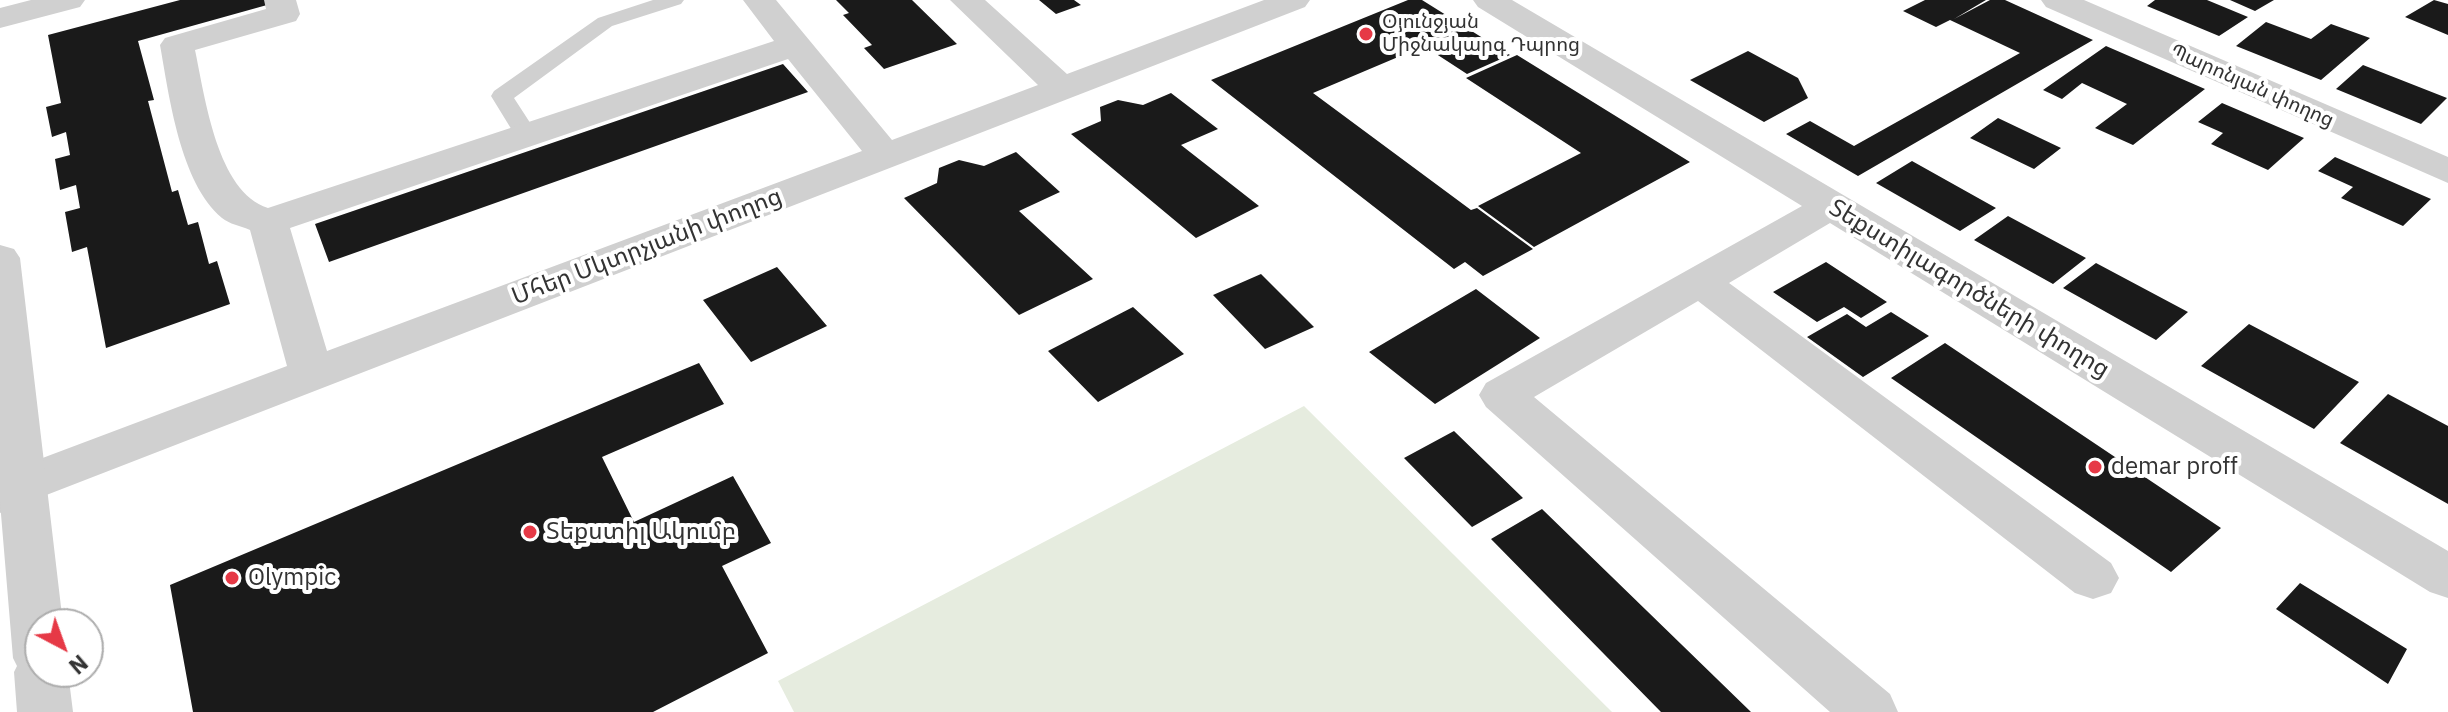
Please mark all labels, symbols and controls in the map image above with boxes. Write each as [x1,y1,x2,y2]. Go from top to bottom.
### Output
place label: Օյունջյան Միջնակարգ Դպրոց [1382,10,1580,57]
marker: Օյունջյան Միջնակարգ Դպրոց [1357,25,1375,43]
street label: Պարոնյան փողոց [2167,39,2337,133]
street label: Մհեր Մկտրչյանի փողոց [508,182,786,312]
street label: Տեքստիլագործների փողոց [1824,194,2114,384]
place label: demar proff [2111,453,2238,481]
marker: demar proff [2086,458,2104,476]
place label: Տեքստիլ Ակումբ [546,518,736,546]
marker: Տեքստիլ Ակումբ [521,523,539,541]
place label: Olympic [248,564,336,592]
marker: Olympic [223,569,241,587]
north arrow [24,608,104,688]
text: N [63,649,94,681]

